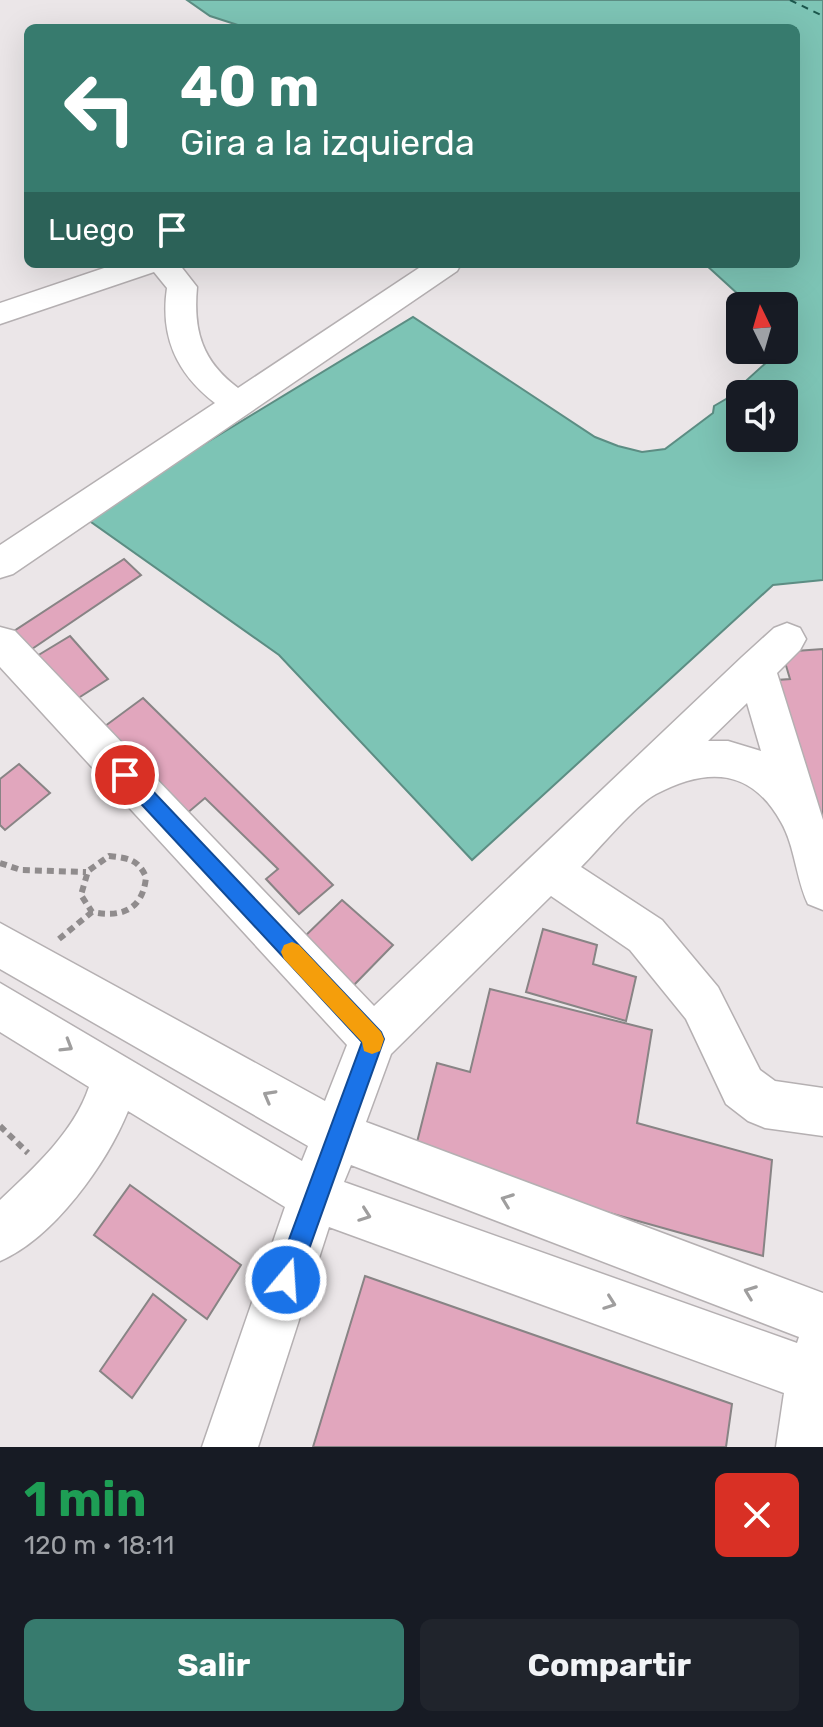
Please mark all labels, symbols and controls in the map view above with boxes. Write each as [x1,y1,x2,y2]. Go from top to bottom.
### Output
text: 40 m [180,54,320,120]
icon: left [48,56,152,160]
text: Gira a la izquierda [180,121,475,164]
icon: arrive [150,208,194,252]
text: Luego [48,212,134,248]
north arrow [726,292,798,364]
map controls [726,292,798,452]
button: sound [726,380,798,452]
pin [91,741,159,809]
icon: arrive [103,753,147,797]
one-way arrow [58,1036,73,1052]
one-way arrow [263,1090,278,1106]
one-way arrow [501,1193,515,1210]
one-way arrow [357,1205,371,1222]
position arrow [244,1238,328,1322]
one-way arrow [744,1285,758,1302]
one-way arrow [602,1293,616,1310]
text: 1 min [24,1471,147,1528]
button: close [715,1473,799,1557]
text: 120 m · 18:11 [24,1530,174,1561]
button: Salir [24,1619,404,1711]
button: Compartir [420,1619,799,1711]

